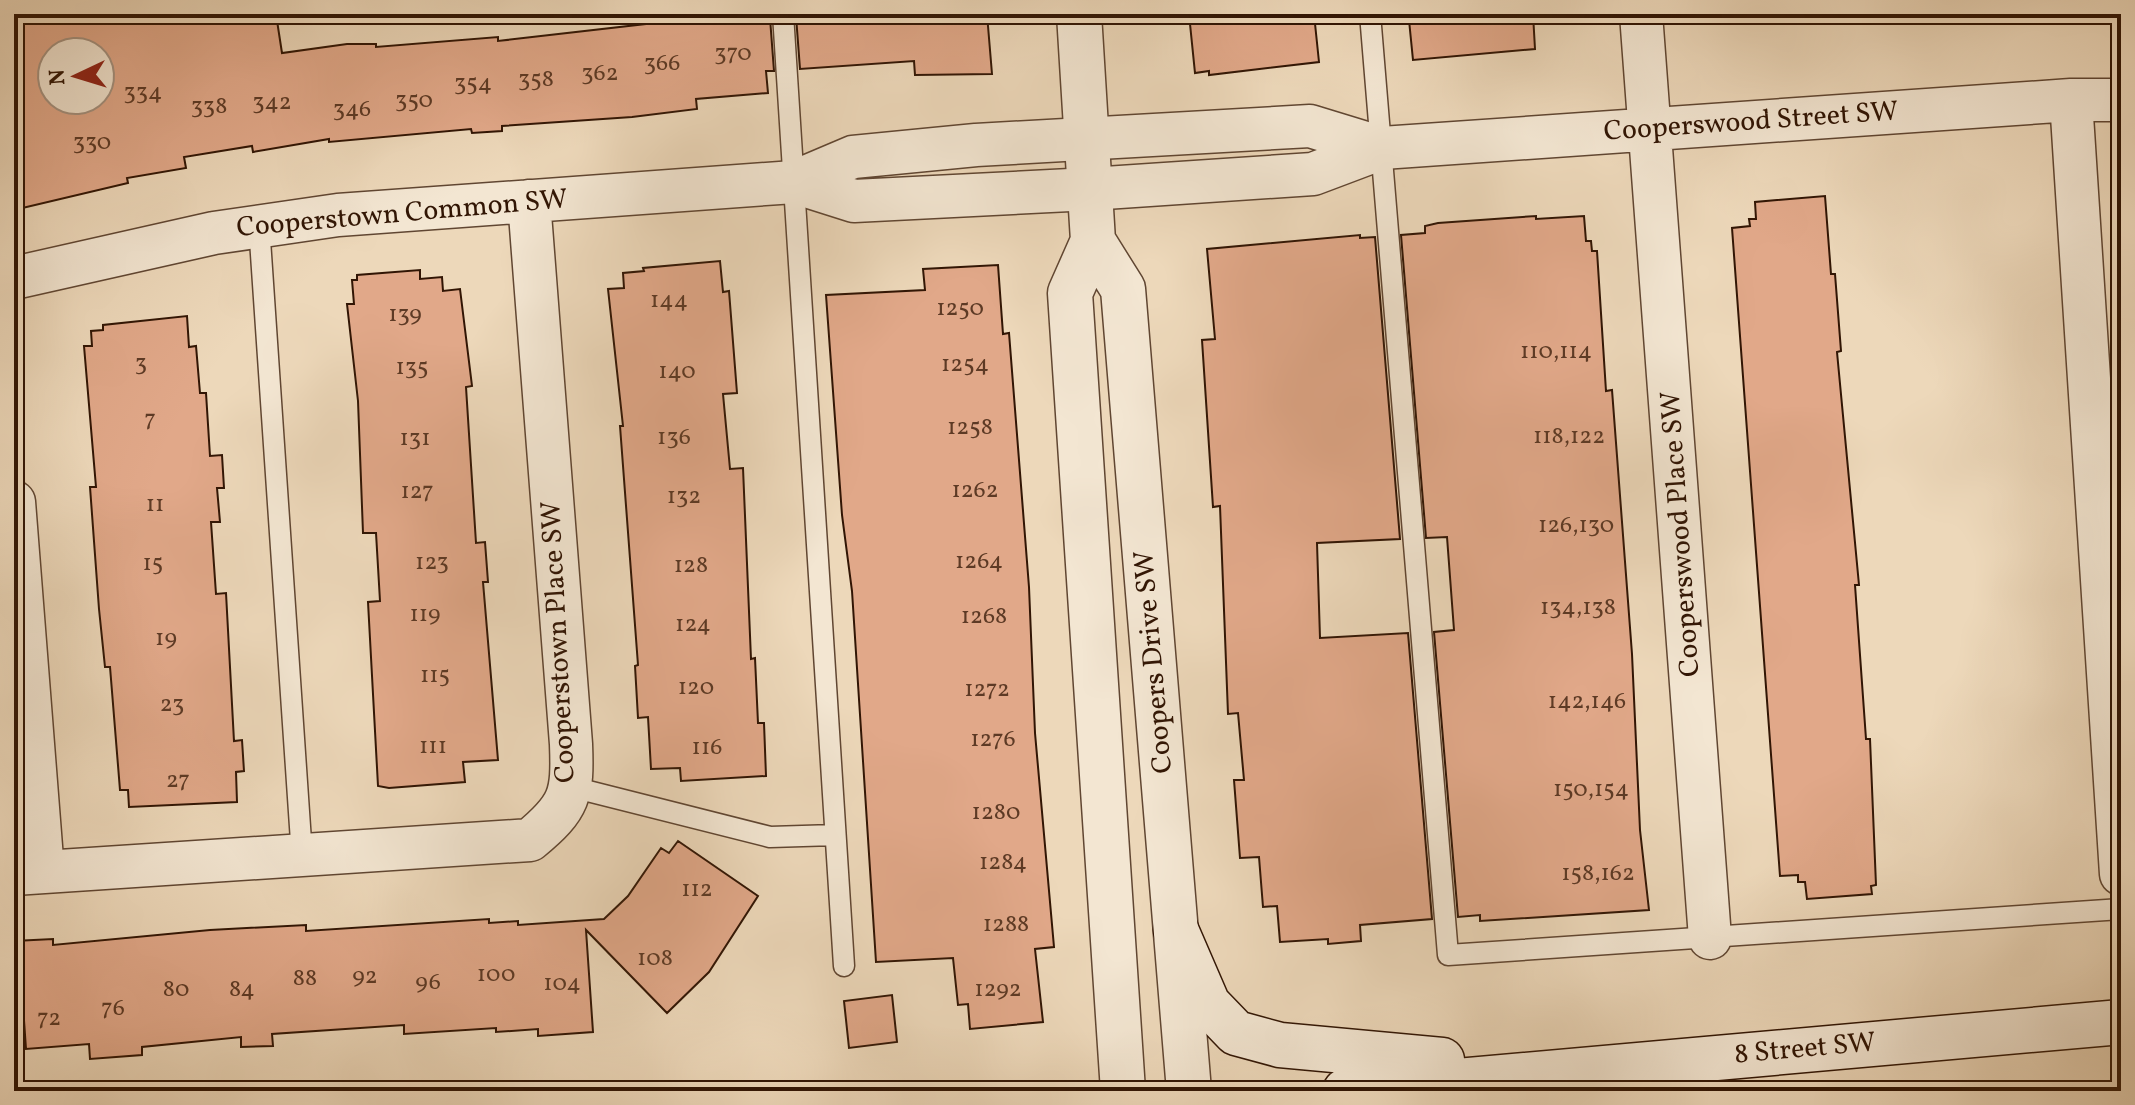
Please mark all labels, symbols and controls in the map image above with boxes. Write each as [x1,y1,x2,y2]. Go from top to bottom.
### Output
north arrow [36,36,116,116]
house number: 370 [714,37,752,71]
house number: 366 [644,47,680,81]
house number: 362 [581,57,619,91]
house number: 358 [518,63,554,97]
house number: 354 [454,67,492,101]
text: N [43,68,75,86]
house number: 334 [124,76,162,110]
house number: 350 [395,84,433,118]
house number: 342 [252,86,292,120]
house number: 338 [191,90,227,124]
street label: Cooperswood Street SW [1602,92,1900,152]
house number: 346 [333,93,371,127]
house number: 330 [73,126,111,160]
street label: Cooperstown Common SW [235,180,569,248]
house number: 144 [650,284,688,318]
house number: 1250 [936,292,984,326]
house number: 139 [388,298,422,332]
house number: 110,114 [1520,335,1592,369]
house number: 3 [135,347,147,381]
house number: 1254 [941,348,989,382]
house number: 135 [395,351,429,385]
house number: 140 [658,355,696,389]
street label: Cooperswood Place SW [1652,390,1710,678]
house number: 7 [144,403,156,437]
house number: 1258 [947,411,993,445]
house number: 118,122 [1533,420,1605,454]
house number: 136 [657,421,691,455]
house number: 131 [400,422,430,456]
house number: 1262 [951,474,999,508]
house number: 127 [400,475,434,509]
house number: 132 [667,480,701,514]
house number: 11 [146,488,164,522]
street label: Cooperstown Place SW [532,500,586,784]
house number: 126,130 [1538,509,1614,543]
house number: 1264 [955,545,1003,579]
house number: 123 [415,546,449,580]
house number: 15 [143,547,163,581]
house number: 128 [674,549,708,583]
street label: Coopers Drive SW [1125,549,1183,775]
house number: 134,138 [1540,591,1616,625]
house number: 119 [409,598,441,632]
house number: 1268 [961,600,1007,634]
house number: 124 [675,608,711,642]
house number: 19 [155,622,177,656]
house number: 115 [420,659,450,693]
house number: 120 [678,671,714,705]
house number: 1272 [964,673,1010,707]
house number: 142,146 [1548,685,1626,719]
house number: 23 [160,688,184,722]
house number: 1276 [970,723,1016,757]
house number: 111 [419,730,447,764]
house number: 116 [692,731,722,765]
house number: 27 [166,764,190,798]
house number: 150,154 [1553,773,1629,807]
house number: 1280 [972,796,1020,830]
house number: 1284 [979,846,1027,880]
house number: 158,162 [1561,857,1635,891]
house number: 112 [681,873,713,907]
house number: 1288 [983,908,1029,942]
house number: 108 [637,942,673,976]
house number: 100 [477,958,515,992]
house number: 92 [352,960,378,994]
house number: 88 [293,962,317,996]
house number: 96 [415,966,441,1000]
house number: 104 [543,967,581,1001]
house number: 80 [163,973,189,1007]
house number: 84 [229,973,255,1007]
house number: 1292 [974,973,1022,1007]
house number: 76 [101,992,125,1026]
house number: 72 [37,1002,61,1036]
street label: 8 Street SW [1733,1023,1877,1075]

